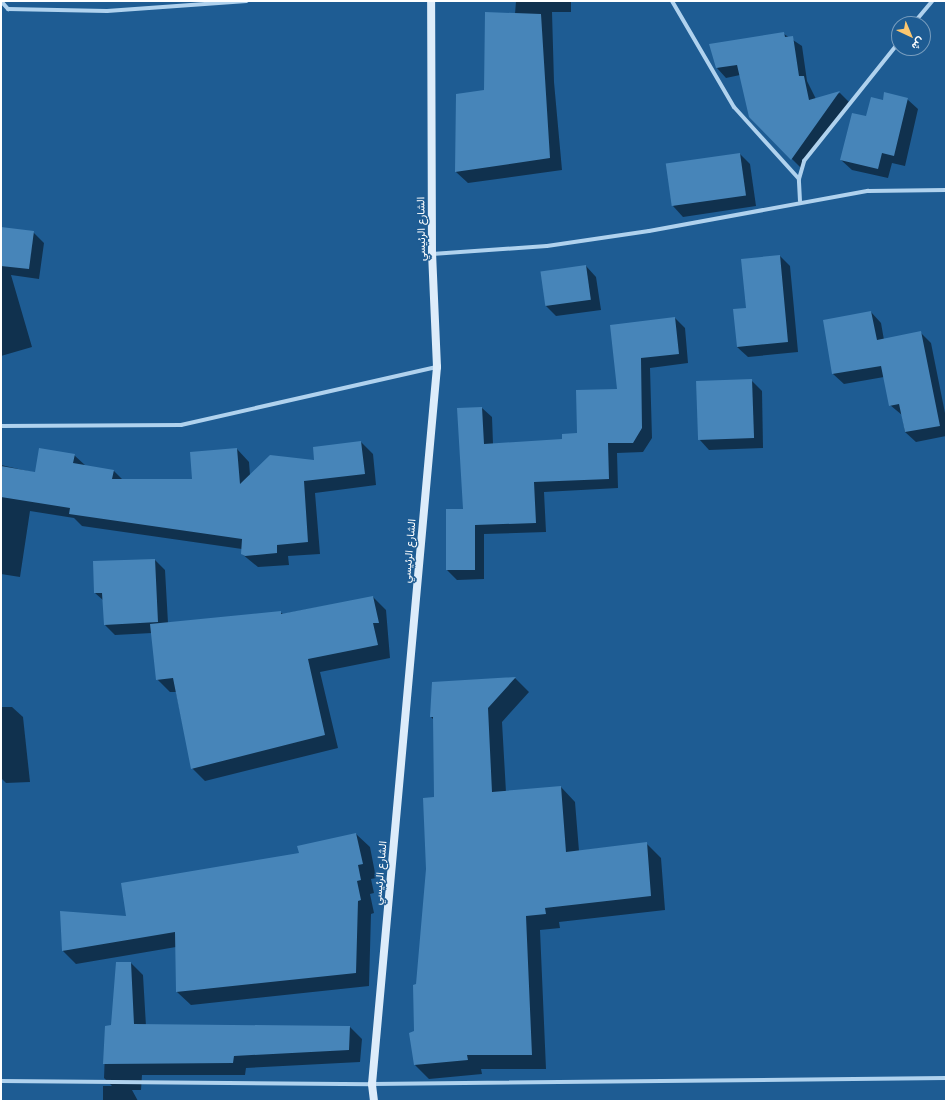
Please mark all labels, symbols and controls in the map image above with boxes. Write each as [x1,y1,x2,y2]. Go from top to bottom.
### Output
north arrow [891,16,931,56]
text: ش [910,35,928,54]
street label: الشارع الرئيسي [414,197,428,261]
street label: الشارع الرئيسي [400,518,418,584]
street label: الشارع الرئيسي [371,840,389,906]

